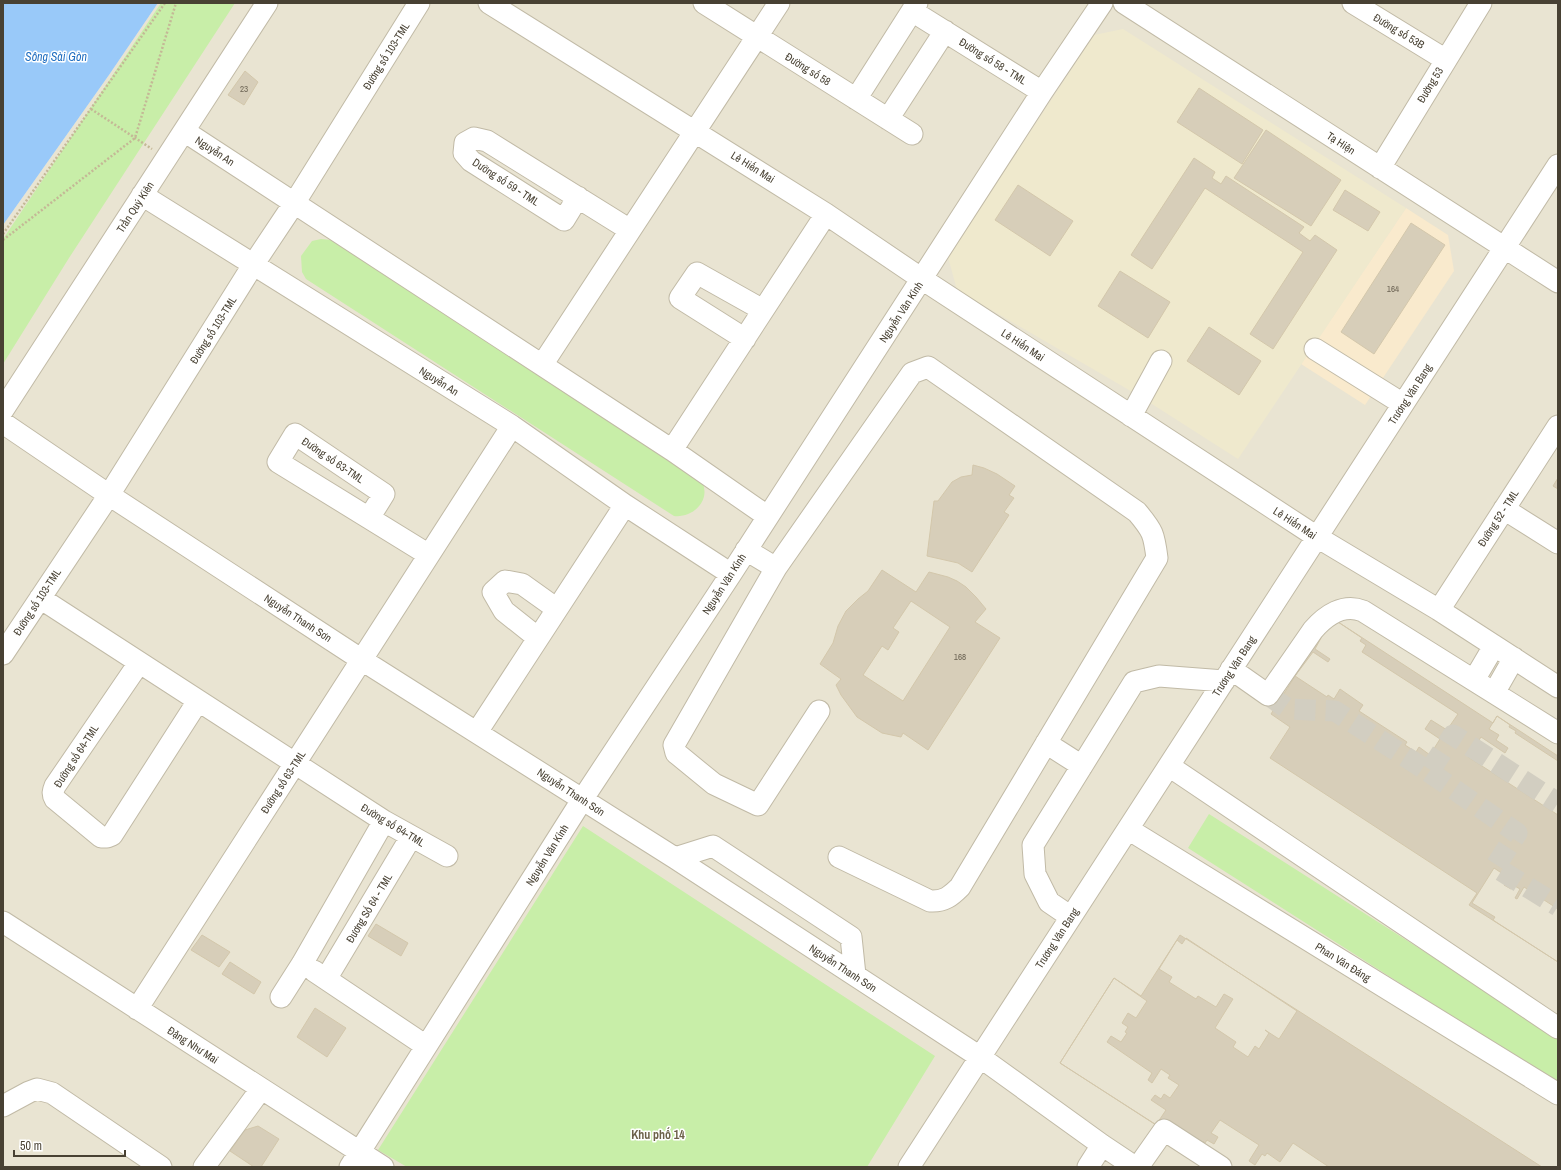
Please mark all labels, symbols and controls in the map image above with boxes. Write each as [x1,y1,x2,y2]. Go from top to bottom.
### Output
street label: Đường số 53B [1371,10,1427,52]
street label: Đường số 103-TML [360,20,412,92]
street label: Đường số 58 - TML [957,35,1029,87]
water label: Sông Sài Gòn [25,49,87,65]
street label: Đường số 58 [783,50,833,88]
street label: Đường 53 [1414,65,1446,105]
house number: 23 [240,83,248,95]
street label: Tạ Hiện [1324,129,1358,157]
street label: Nguyễn An [193,133,237,169]
street label: Lê Hiến Mai [728,148,778,186]
street label: Dường số 59 - TML [470,155,542,209]
street label: Trần Quý Kiên [113,179,157,235]
street label: Nguyễn Văn Kỉnh [876,279,926,345]
house number: 164 [1387,283,1399,295]
street label: Đường số 103-TML [187,294,239,366]
street label: Lê Hiến Mai [999,326,1047,364]
street label: Trương Văn Bang [1385,361,1435,427]
street label: Nguyễn An [417,363,461,399]
street label: Đường số 63-TML [299,434,367,486]
street label: Đường 52 - TML [1474,487,1522,549]
street label: Lê Hiến Mai [1271,504,1319,542]
street label: Nguyễn Văn Kỉnh [699,551,749,617]
street label: Đường số 103-TML [10,566,64,638]
street label: Nguyễn Thanh Sơn [262,591,334,645]
street label: Trương Văn Bang [1209,633,1259,699]
house number: 168 [954,651,966,663]
street label: Đường số 64-TML [50,722,102,790]
street label: Đường số 63-TML [257,748,309,816]
street label: Nguyễn Thanh Sơn [535,765,607,819]
street label: Đường số 64-TML [358,800,428,850]
street label: Nguyễn Văn Kỉnh [522,822,572,888]
street label: Đương Số 64 - TML [343,871,395,945]
street label: Trương Văn Bang [1032,905,1082,971]
street label: Phan Văn Đáng [1313,939,1373,985]
street label: Nguyễn Thanh Sơn [807,941,879,995]
street label: Đặng Như Mai [165,1023,221,1067]
district label: Khu phố 14 [631,1127,685,1143]
scale bar [14,1132,125,1158]
text: 50 m [20,1138,42,1154]

